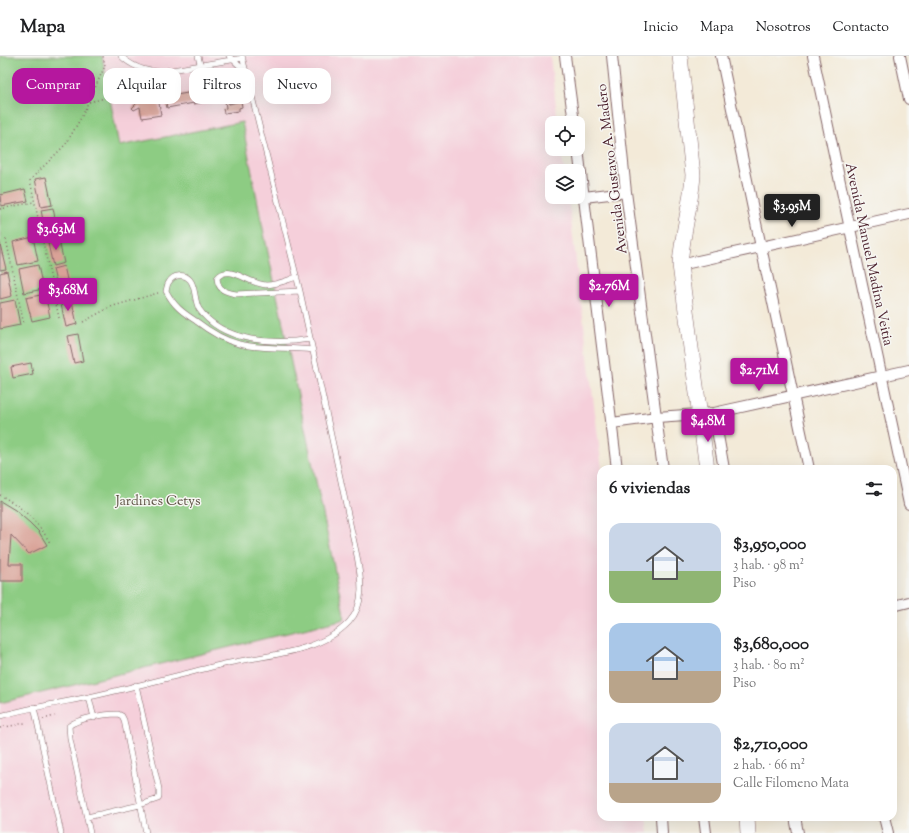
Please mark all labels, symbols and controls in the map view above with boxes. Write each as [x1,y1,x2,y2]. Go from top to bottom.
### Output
text: Mapa [20,14,65,41]
text: Inicio [644,18,678,38]
text: Mapa [700,18,734,38]
text: Nosotros [756,18,811,38]
text: Contacto [833,18,889,38]
chip: Comprar [12,68,95,104]
chip: Alquilar [103,68,181,104]
chip: Filtros [189,68,255,104]
chip: Nuevo [263,68,331,104]
street label: Avenida Gustavo A. Madero [593,82,633,255]
map controls [545,116,585,204]
button: locate [545,116,585,156]
street label: Avenida Manuel Madina Veitia [839,161,897,348]
button: layers [545,164,585,204]
pin: $3.95M [759,194,825,228]
text: $3.95M [773,198,811,216]
pin: $3.63M [23,217,89,251]
text: $3.63M [37,221,75,239]
pin: $2.76M [576,274,642,308]
pin: $3.68M [35,278,101,312]
text: $2.76M [588,278,630,296]
text: $3.68M [48,282,88,300]
pin: $2.71M [726,358,792,392]
text: $2.71M [739,362,779,380]
pin: $4.8M [680,409,736,443]
text: $4.8M [690,413,726,431]
text: 6 viviendas [609,477,690,501]
icon: filters [863,478,885,500]
park label: Jardines Cetys [114,492,201,512]
text: $3,950,000 [733,533,806,557]
icon: home [641,539,689,587]
text: 3 hab. · 98 m² [733,557,804,575]
text: Piso [733,575,756,593]
text: $3,680,000 [733,633,809,657]
icon: home [641,639,689,687]
text: 3 hab. · 80 m² [733,657,805,675]
text: Piso [733,675,756,693]
text: $2,710,000 [733,733,808,757]
icon: home [641,739,689,787]
text: 2 hab. · 66 m² [733,757,805,775]
text: Calle Filomeno Mata [733,775,849,793]

